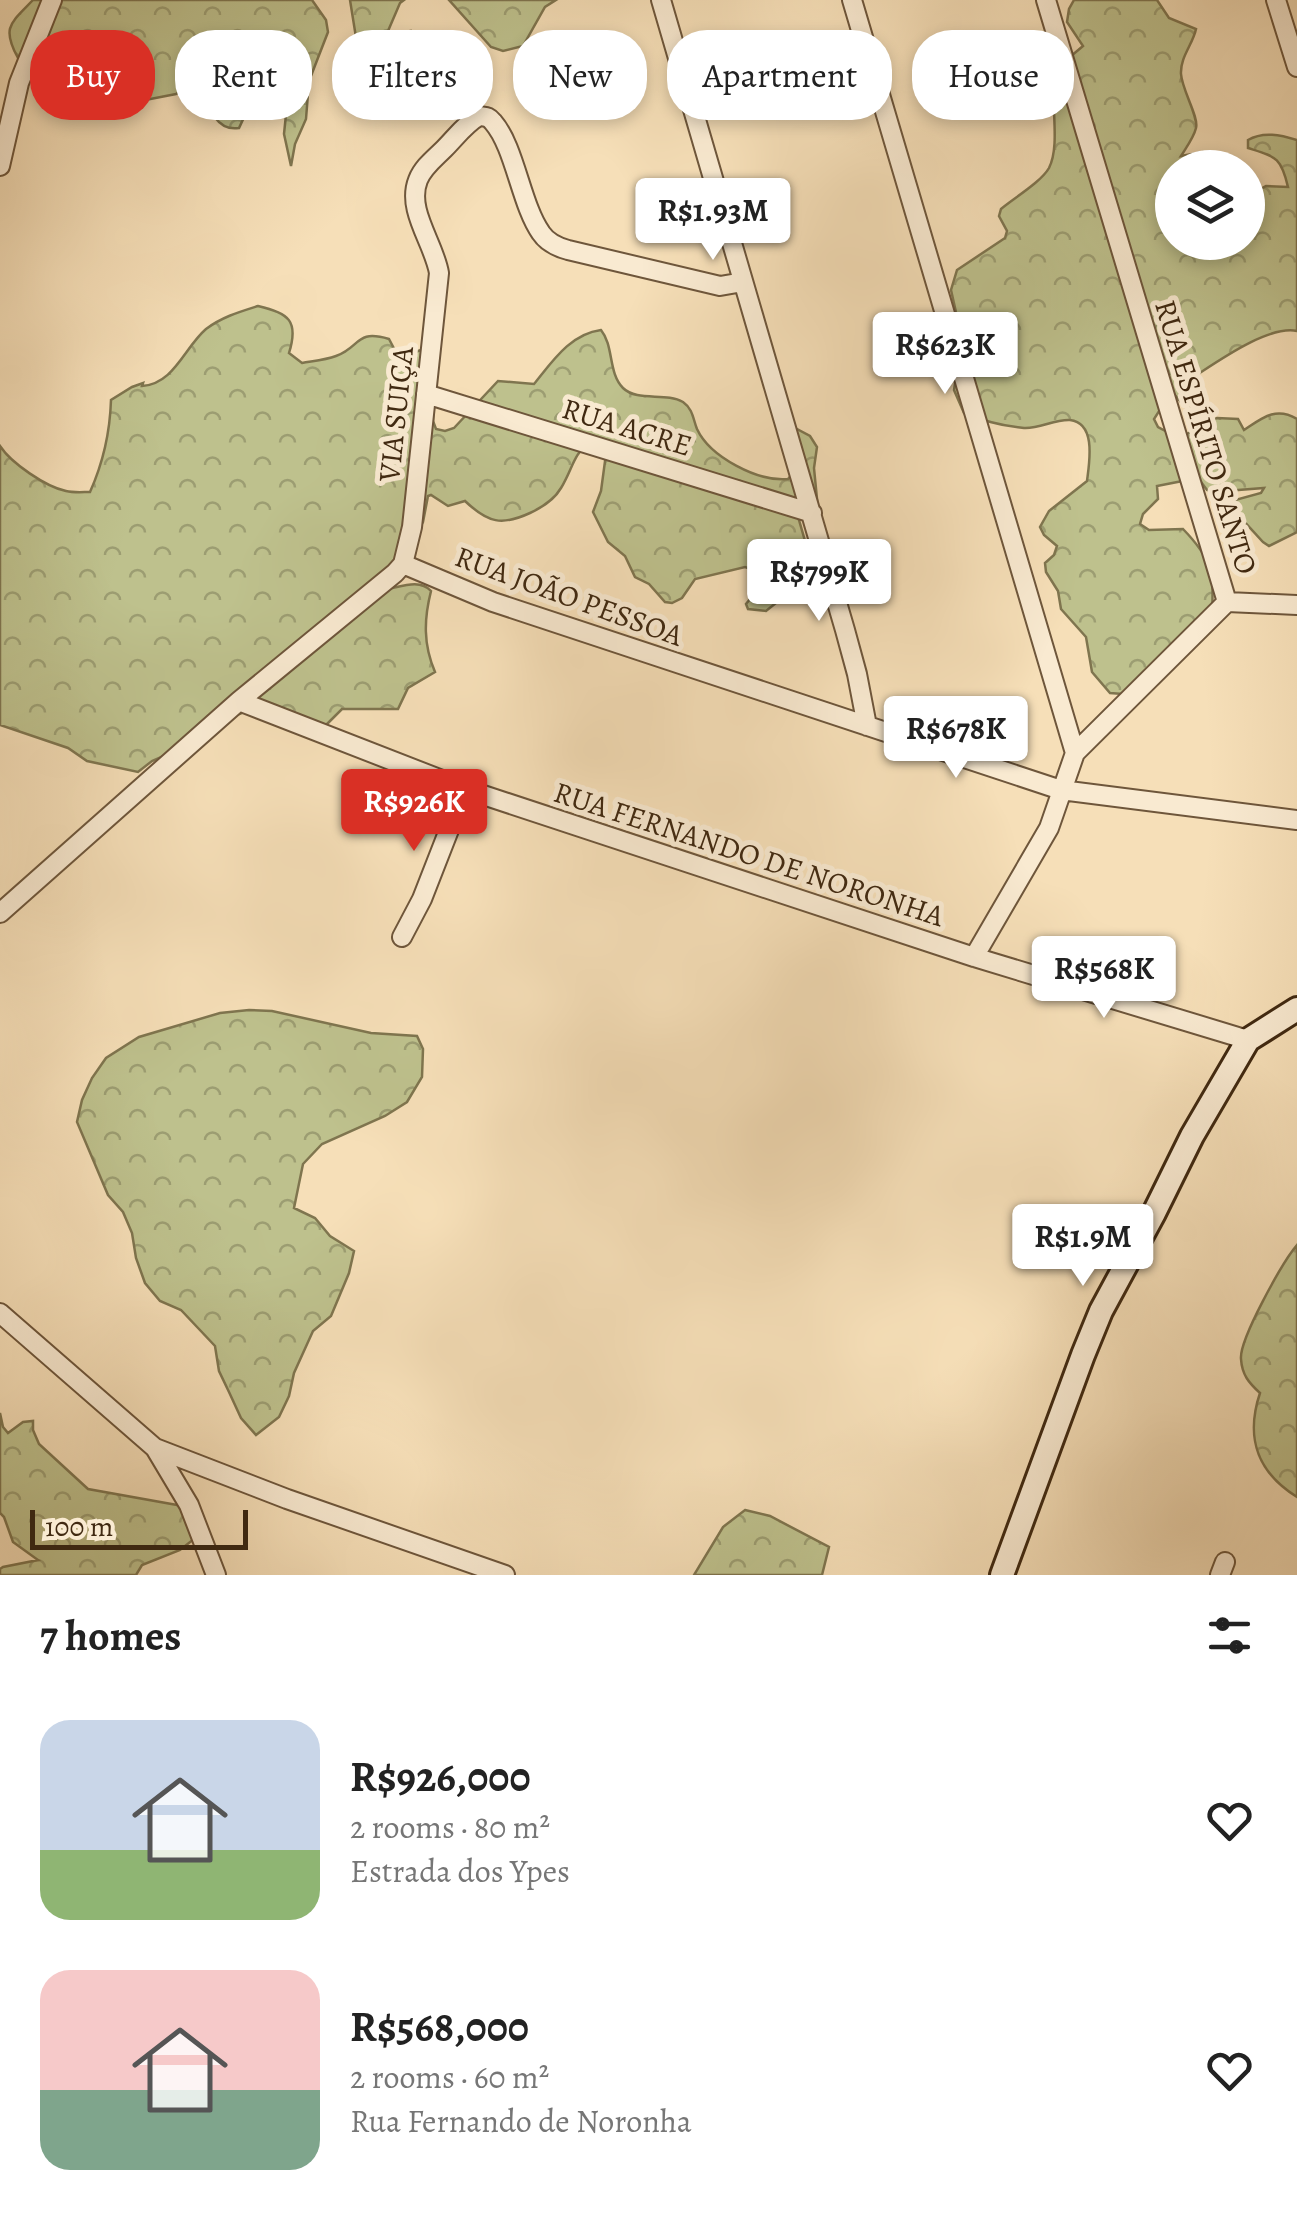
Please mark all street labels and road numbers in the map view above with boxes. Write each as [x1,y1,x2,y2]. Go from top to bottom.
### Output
street label: RUA ESPÍRITO SANTO [1145,295,1267,579]
street label: VIA SUIÇA [369,344,423,485]
street label: RUA ACRE [557,388,697,466]
street label: RUA JOÃO PESSOA [450,536,689,656]
street label: RUA FERNANDO DE NORONHA [549,772,950,936]

